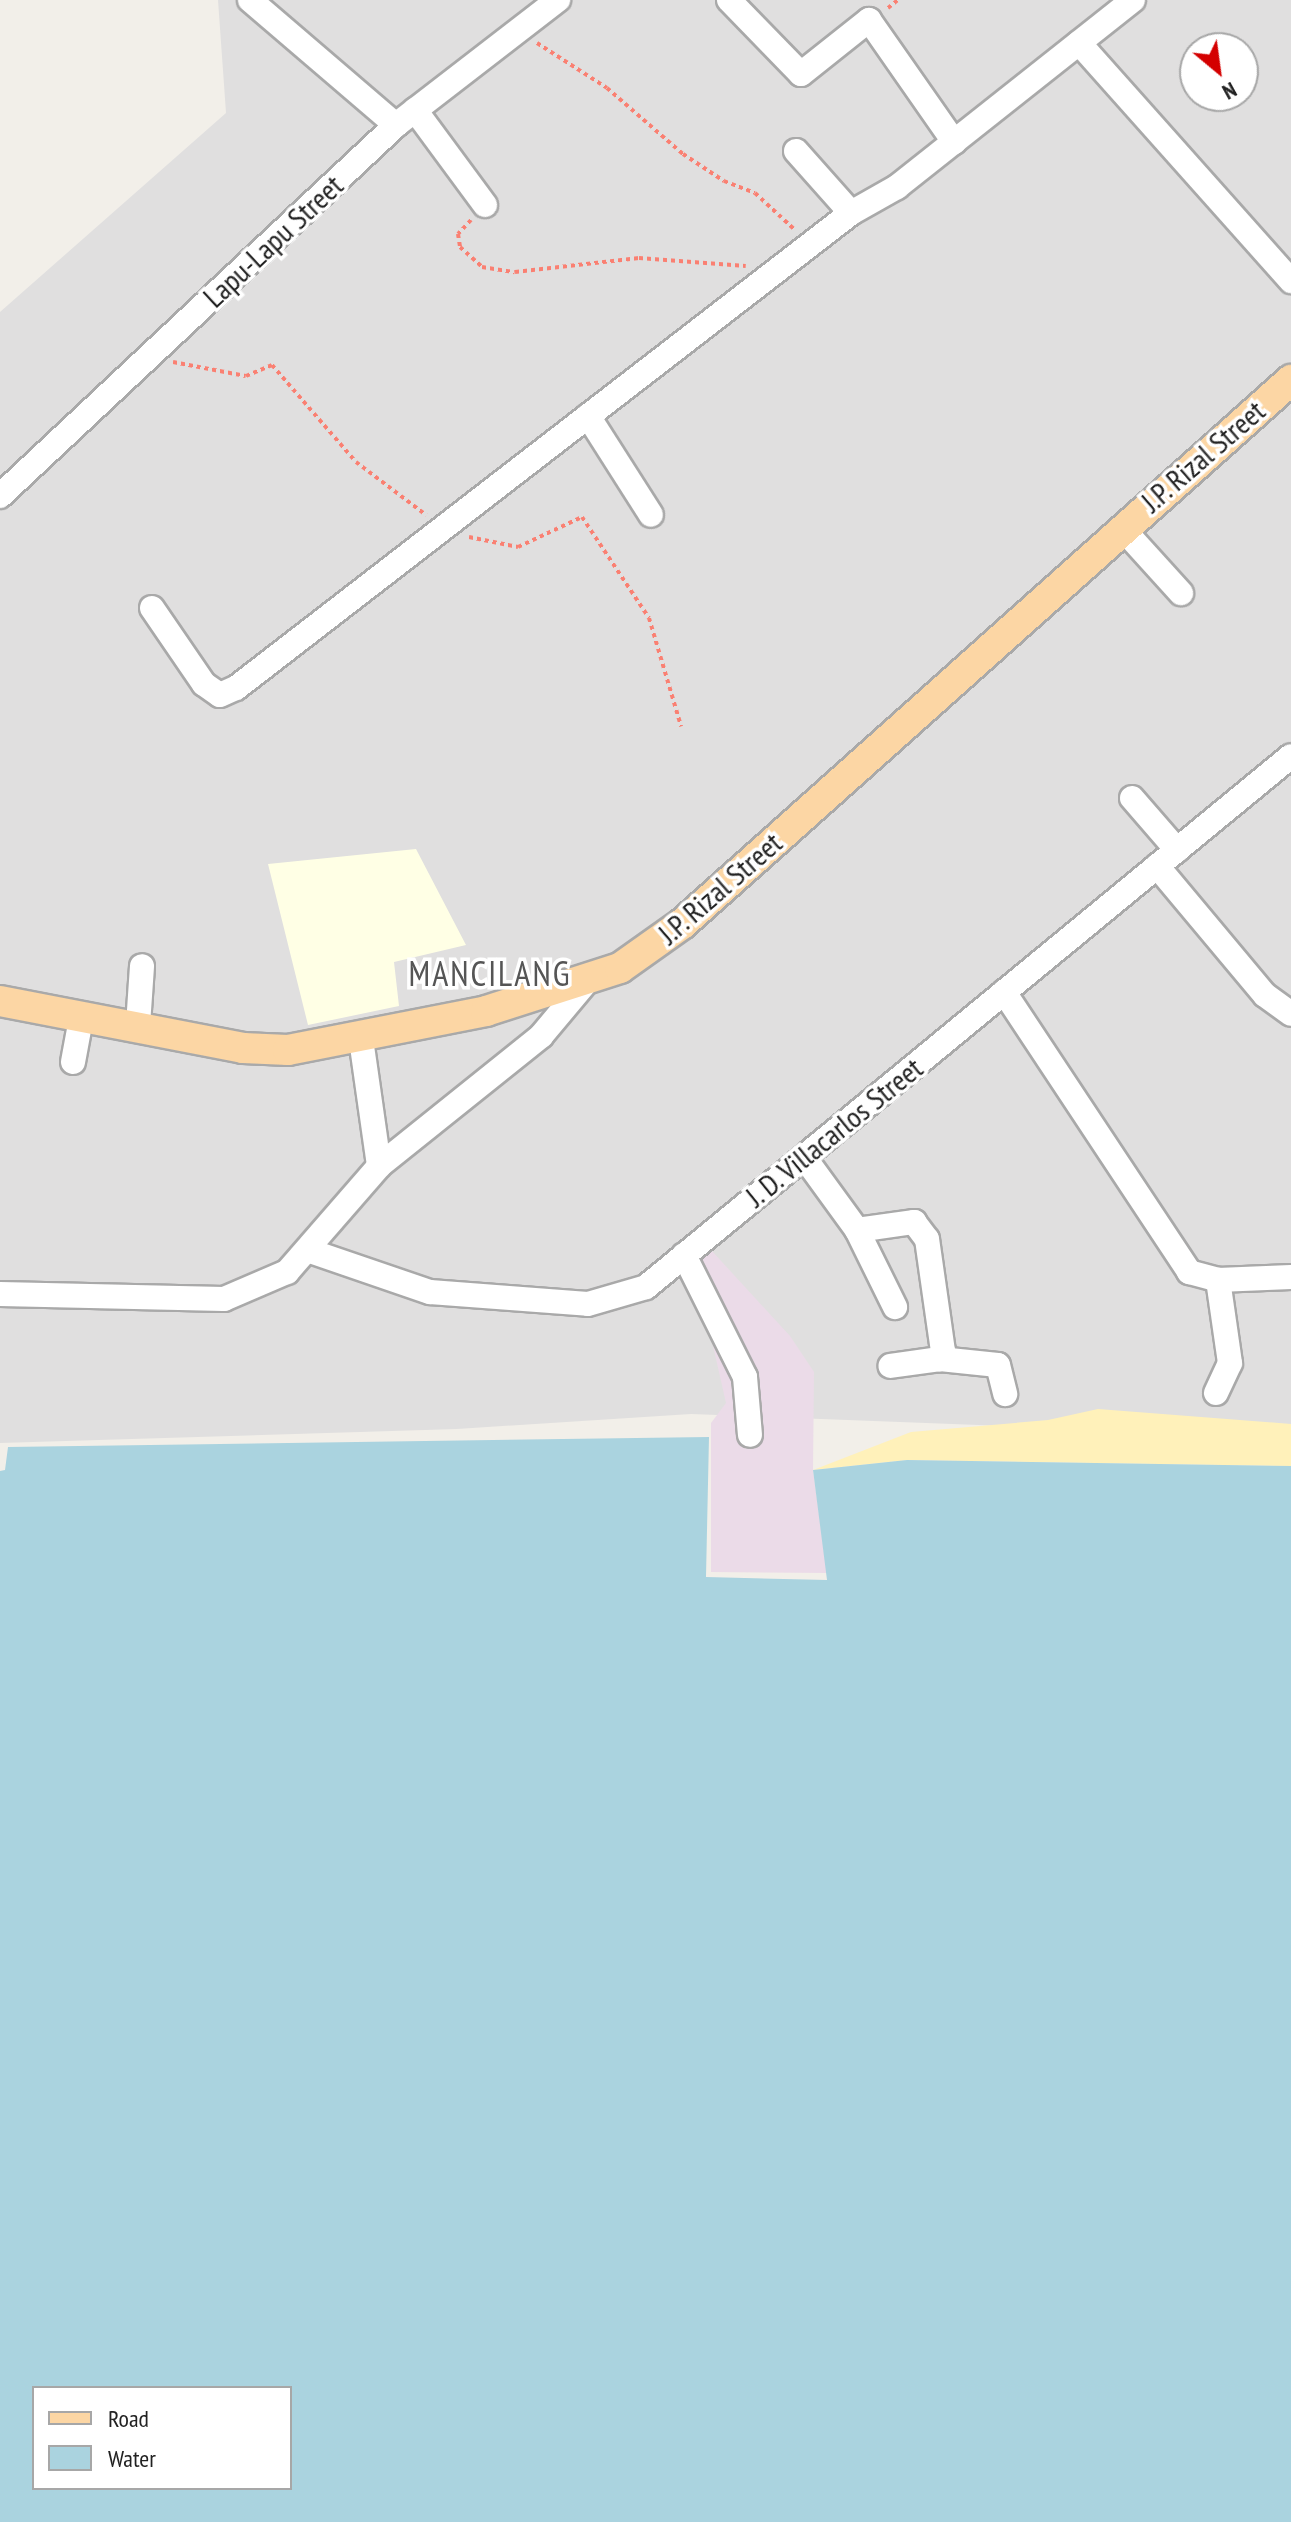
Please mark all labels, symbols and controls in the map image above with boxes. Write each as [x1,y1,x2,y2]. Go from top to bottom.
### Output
north arrow [1179,32,1259,112]
text: N [1218,76,1242,106]
street label: Lapu-Lapu Street [196,167,350,315]
street label: J.P. Rizal Street [1133,392,1273,520]
street label: J.P. Rizal Street [650,824,790,952]
district label: MANCILANG [409,954,571,994]
street label: J. D. Villacarlos Street [737,1048,931,1216]
legend [32,2386,292,2490]
text: Road [108,2403,149,2434]
text: Water [108,2443,156,2474]

